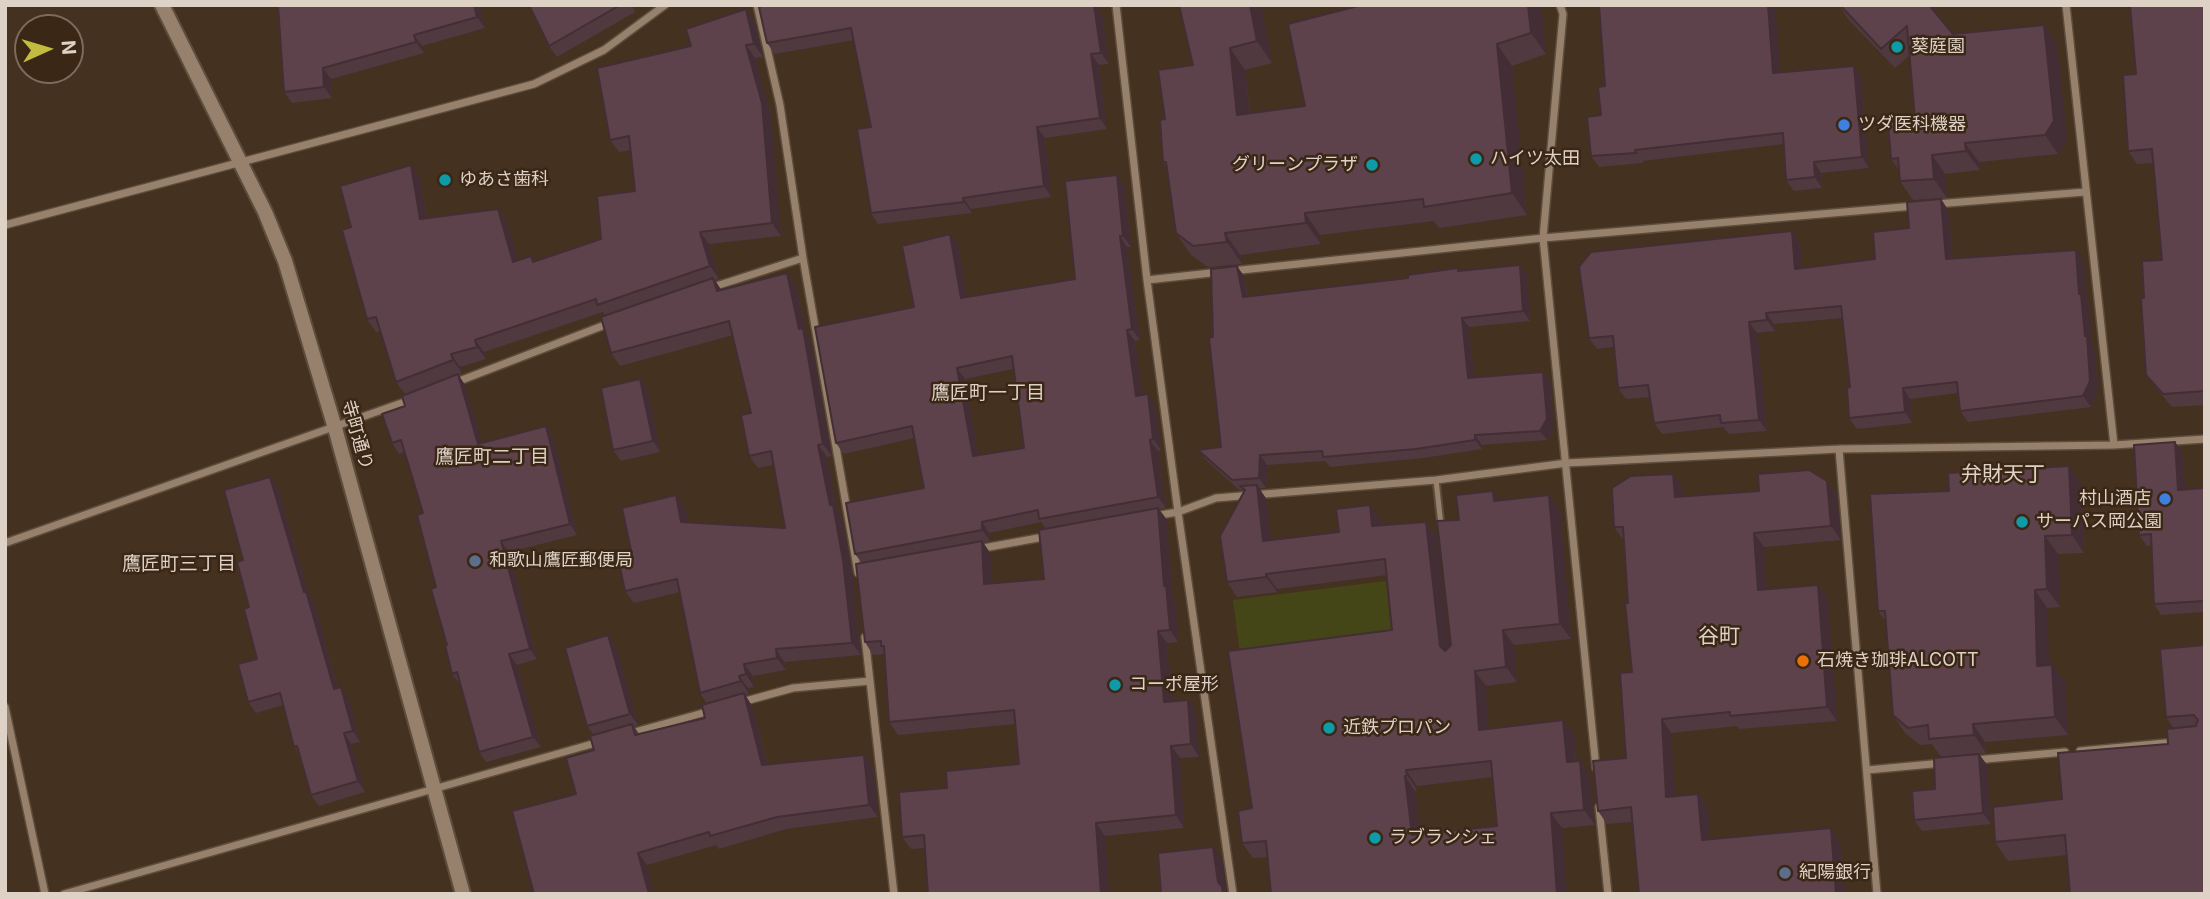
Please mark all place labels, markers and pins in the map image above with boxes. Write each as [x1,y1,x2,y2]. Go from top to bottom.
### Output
place label: 葵庭園 [1911,36,1965,58]
marker: 葵庭園 [1889,39,1905,55]
place label: ツダ医科機器 [1858,114,1966,136]
marker: ツダ医科機器 [1836,117,1852,133]
place label: ハイツ太田 [1490,148,1580,170]
marker: ハイツ太田 [1468,151,1484,167]
place label: グリーンプラザ [1232,154,1358,176]
marker: グリーンプラザ [1364,157,1380,173]
place label: ゆあさ歯科 [459,169,549,191]
marker: ゆあさ歯科 [437,172,453,188]
place label: 村山酒店 [2079,488,2151,510]
marker: 村山酒店 [2157,491,2173,507]
place label: サーパス岡公園 [2036,511,2162,533]
marker: サーパス岡公園 [2014,514,2030,530]
place label: 和歌山鷹匠郵便局 [489,550,633,572]
marker: 和歌山鷹匠郵便局 [467,553,483,569]
place label: 石焼き珈琲ALCOTT [1817,650,1979,672]
marker: 石焼き珈琲ALCOTT [1795,653,1811,669]
place label: コーポ屋形 [1129,674,1219,696]
marker: コーポ屋形 [1107,677,1123,693]
place label: 近鉄プロパン [1343,717,1451,739]
marker: 近鉄プロパン [1321,720,1337,736]
place label: ラブランシェ [1389,827,1497,849]
marker: ラブランシェ [1367,830,1383,846]
place label: 紀陽銀行 [1799,862,1871,884]
marker: 紀陽銀行 [1777,865,1793,881]

